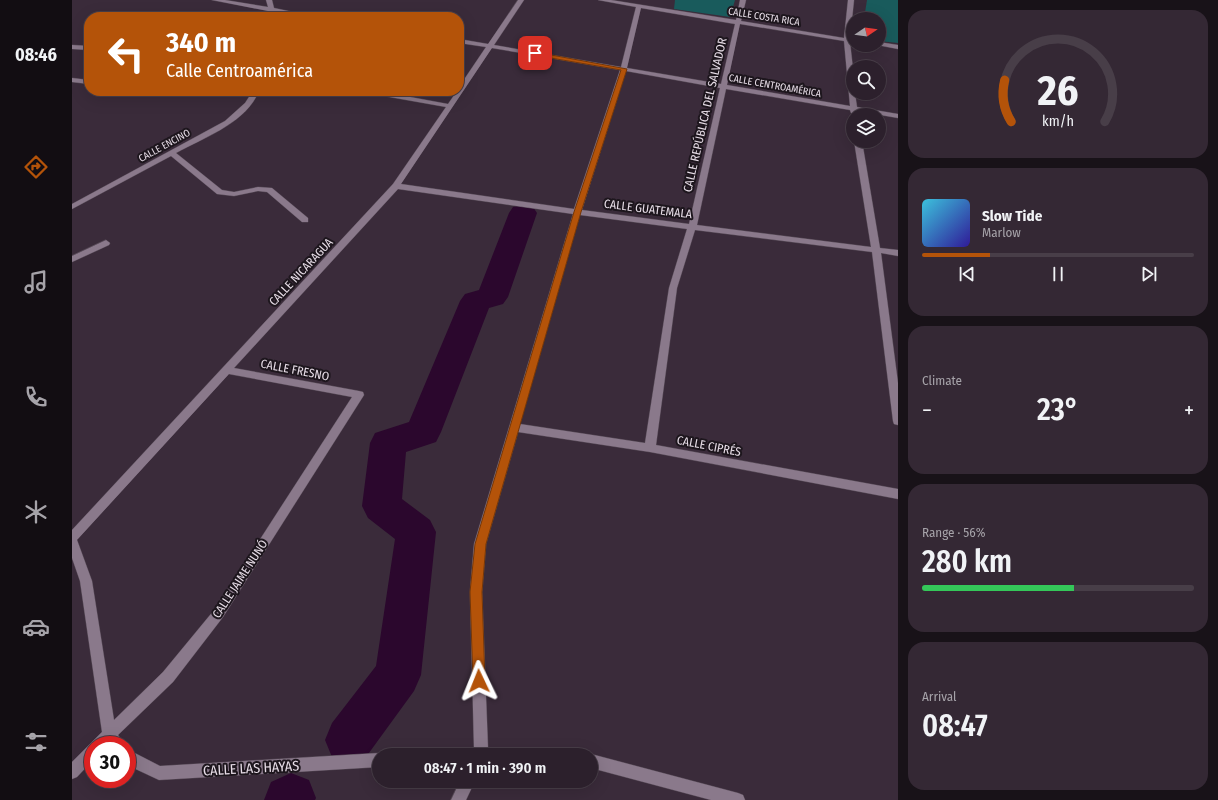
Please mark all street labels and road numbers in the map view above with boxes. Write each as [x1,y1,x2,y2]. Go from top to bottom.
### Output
street label: CALLE COSTA RICA [727,5,801,29]
street label: CALLE REPÚBLICA DEL SALVADOR [679,36,730,194]
street label: CALLE CENTROAMÉRICA [728,70,823,100]
street label: CALLE ENCINO [137,127,192,165]
street label: CALLE GUATEMALA [603,197,694,221]
street label: CALLE NICARAGUA [266,235,336,309]
street label: CALLE FRESNO [260,356,330,384]
street label: CALLE CIPRÉS [676,432,742,459]
street label: CALLE JAIME NUNÓ [209,537,270,621]
street label: CALLE LAS HAYAS [202,757,300,780]

